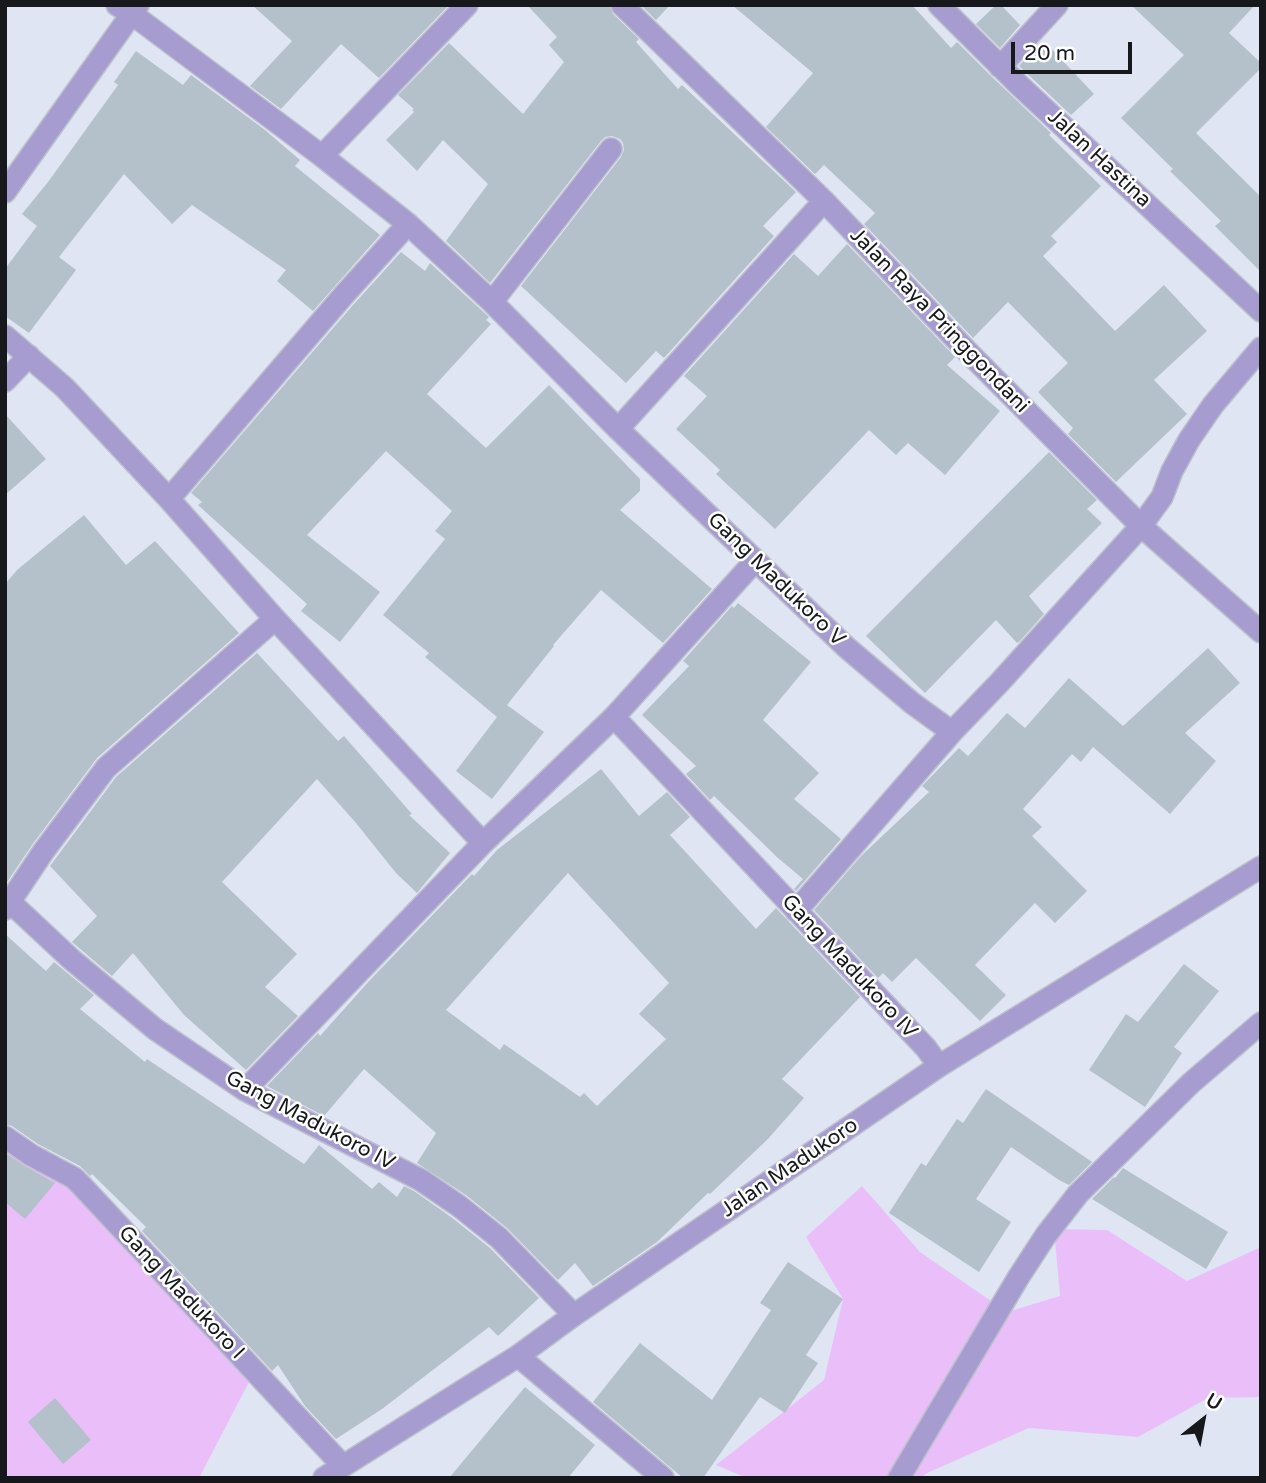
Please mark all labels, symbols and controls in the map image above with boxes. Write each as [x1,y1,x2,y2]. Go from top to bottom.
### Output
scale bar [1014,28,1135,72]
text: 20 m [1024,41,1075,66]
street label: Jalan Hastina [1042,105,1156,213]
street label: Jalan Raya Pringgondani [844,223,1034,419]
street label: Gang Madukoro V [702,508,850,652]
street label: Gang Madukoro IV [776,890,922,1044]
street label: Gang Madukoro IV [221,1066,399,1176]
street label: Jalan Madukoro [717,1113,863,1223]
street label: Gang Madukoro I [113,1221,249,1365]
north arrow [1168,1385,1238,1455]
text: U [1202,1389,1226,1415]

